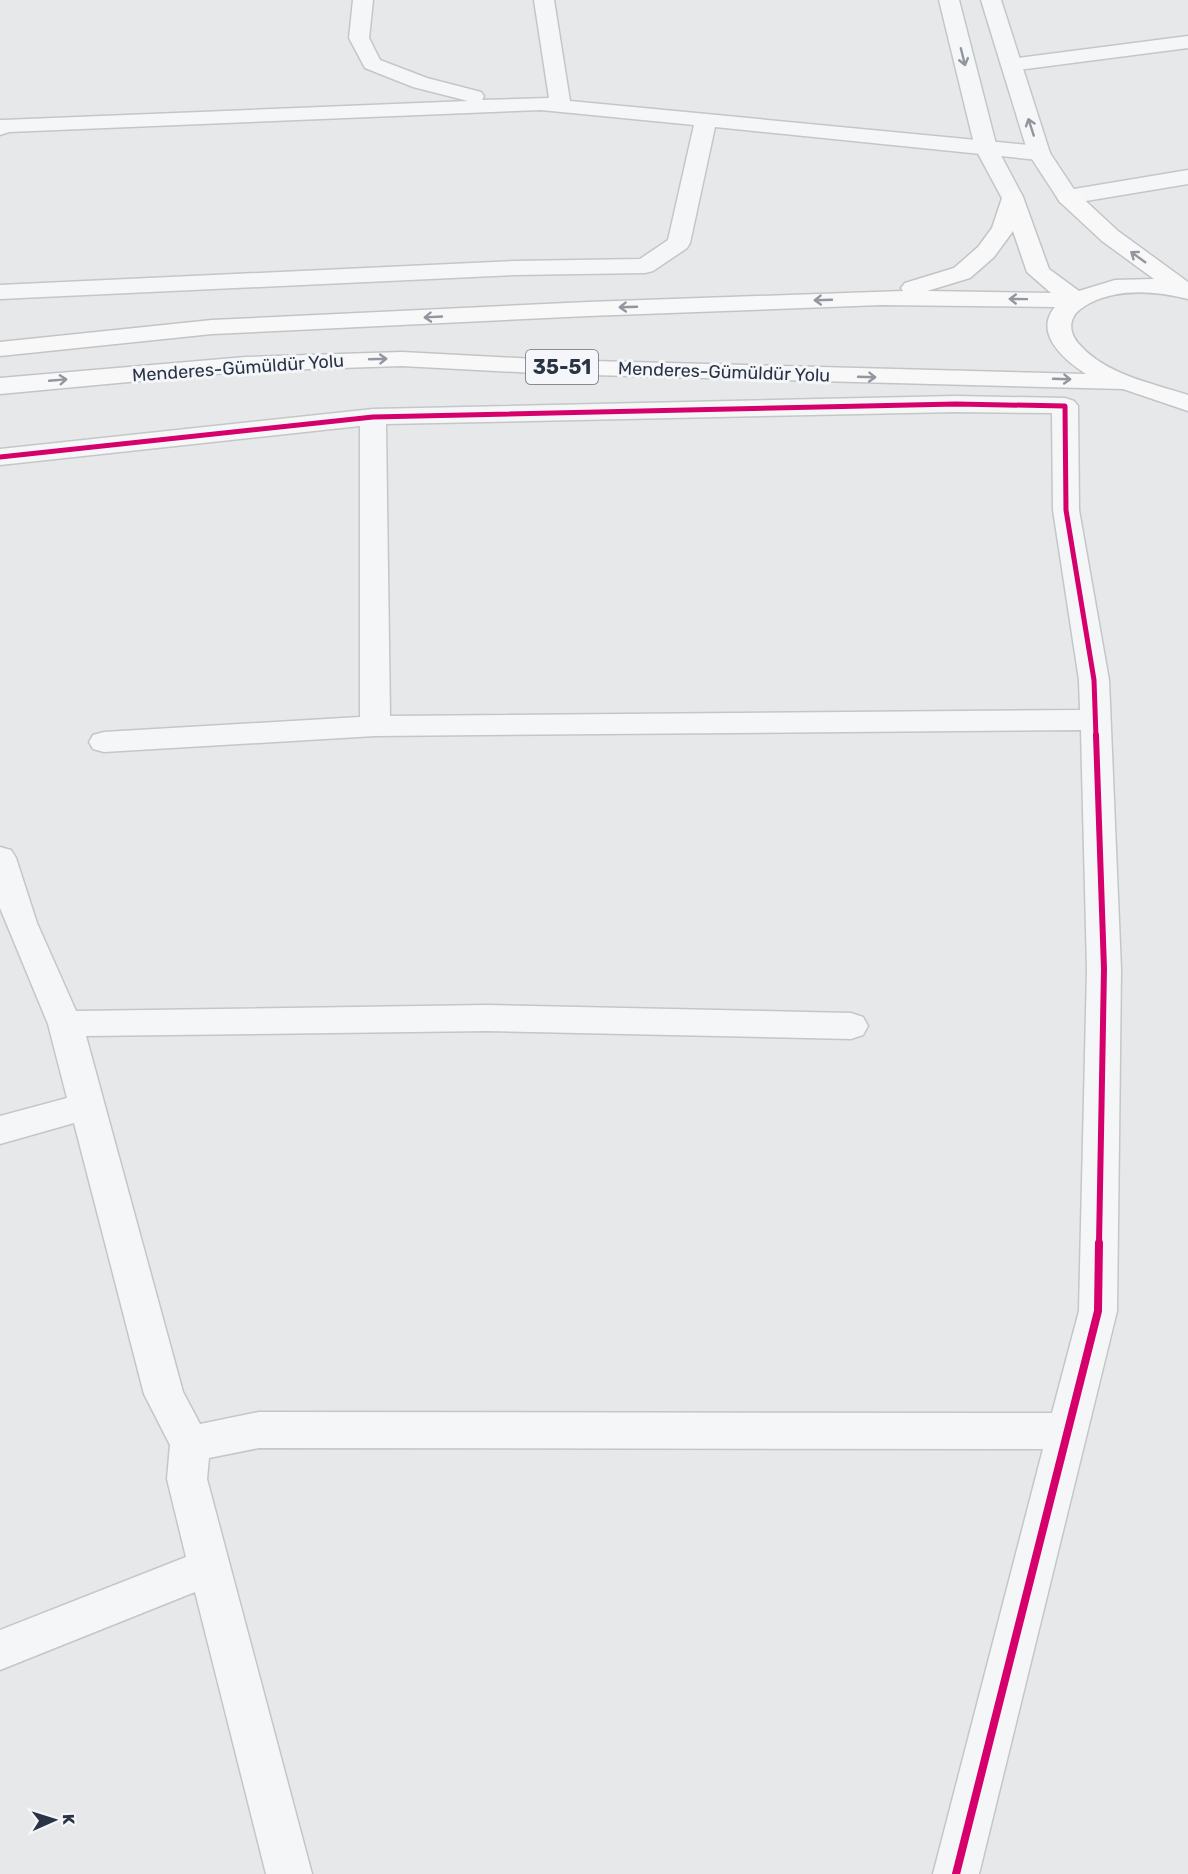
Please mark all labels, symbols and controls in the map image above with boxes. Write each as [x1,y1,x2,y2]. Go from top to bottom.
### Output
one-way arrow [957,47,969,66]
one-way arrow [1025,118,1036,137]
one-way arrow [1131,250,1147,263]
one-way arrow [1008,293,1028,305]
one-way arrow [813,295,833,306]
one-way arrow [618,302,638,313]
one-way arrow [424,311,444,322]
street label: Menderes-Gümüldür Yolu [131,350,345,386]
road number: 35-51 [526,350,598,384]
one-way arrow [368,354,388,365]
street label: Menderes-Gümüldür Yolu [618,357,830,387]
one-way arrow [857,371,877,382]
one-way arrow [1052,374,1072,385]
one-way arrow [48,375,68,386]
north arrow [24,1790,84,1850]
text: K [59,1813,78,1825]

